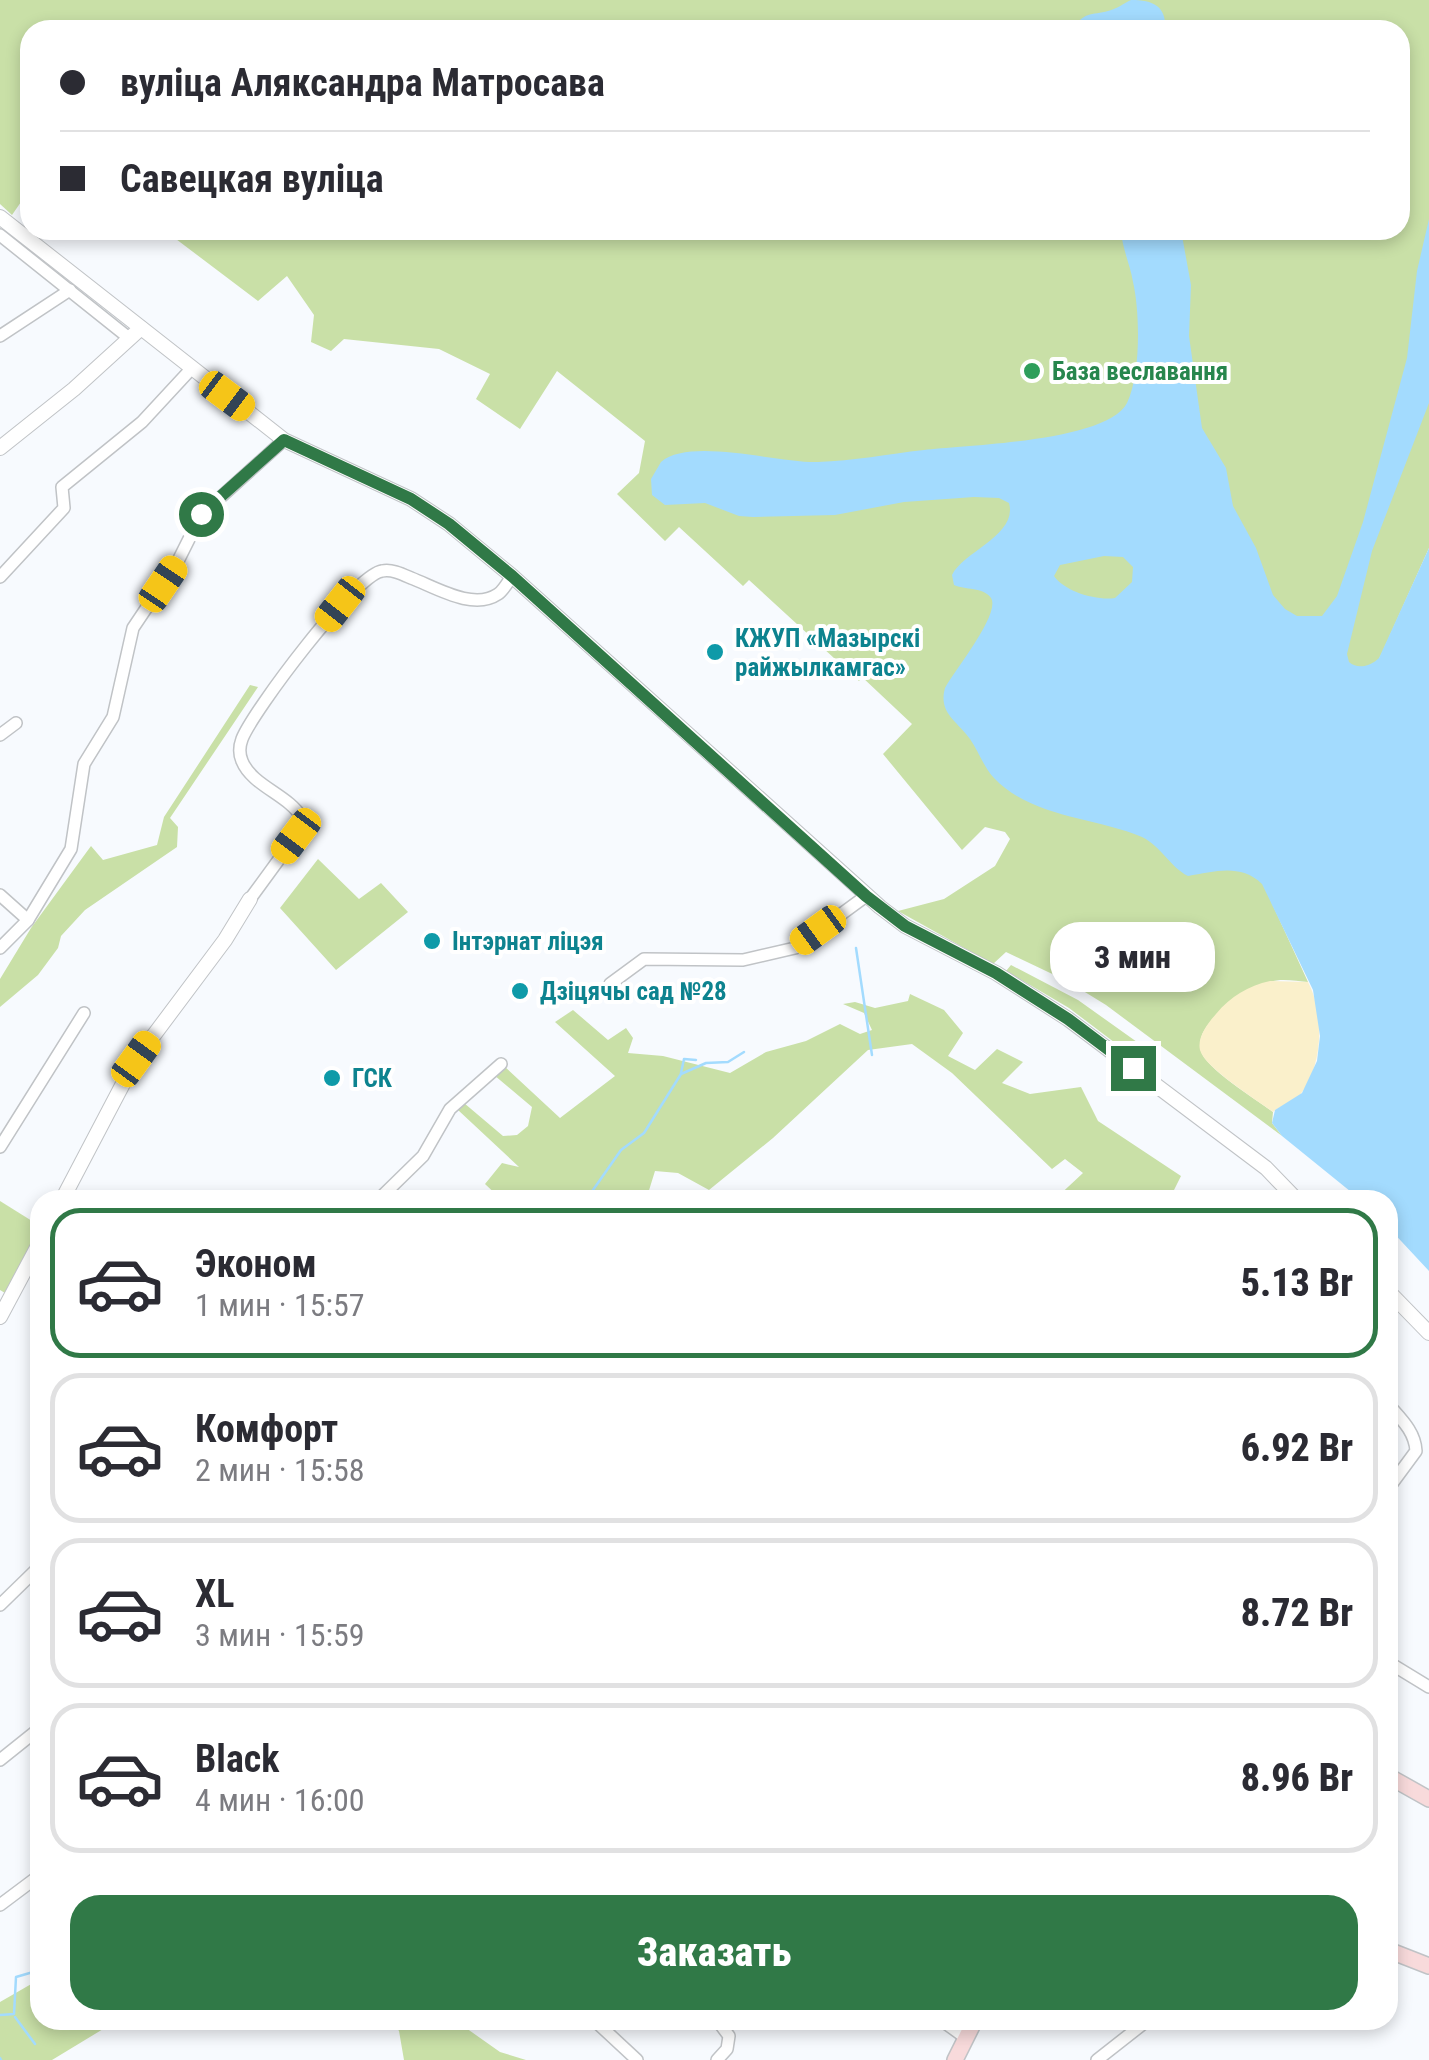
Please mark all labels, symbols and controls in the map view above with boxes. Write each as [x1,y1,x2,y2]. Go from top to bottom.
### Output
text: вуліца Аляксандра Матросава [120,61,605,105]
text: Савецкая вуліца [120,157,384,201]
place label: База веславання [1052,357,1228,386]
marker: База веславання [1021,360,1043,382]
car [194,366,260,426]
route start [179,492,224,537]
car [134,551,192,617]
car [310,571,370,637]
place label: КЖУП «Мазырскі райжылкамгас» [735,624,920,682]
marker: КЖУП «Мазырскі райжылкамгас» [704,641,726,663]
car [266,803,326,869]
car [785,900,851,960]
callout: 3 мин [1050,923,1216,993]
place label: Інтэрнат ліцэя [452,927,604,956]
marker: Інтэрнат ліцэя [421,930,443,952]
text: 3 мин [1094,938,1171,976]
place label: Дзіцячы сад №28 [540,977,727,1006]
marker: Дзіцячы сад №28 [509,980,531,1002]
car [106,1026,166,1092]
route end [1111,1046,1156,1091]
place label: ГСК [352,1064,393,1093]
marker: ГСК [321,1067,343,1089]
icon: car [75,1238,165,1328]
text: Эконом [195,1242,317,1286]
text: 5.13 Br [1241,1261,1353,1305]
text: 1 мин · 15:57 [195,1286,365,1324]
icon: car [75,1403,165,1493]
text: Комфорт [195,1407,338,1451]
text: 6.92 Br [1241,1426,1353,1470]
text: 2 мин · 15:58 [195,1451,365,1489]
icon: car [75,1568,165,1658]
text: XL [195,1572,234,1616]
text: 8.72 Br [1241,1591,1353,1635]
text: 3 мин · 15:59 [195,1616,365,1654]
icon: car [75,1733,165,1823]
text: Black [195,1737,279,1781]
text: 8.96 Br [1241,1756,1353,1800]
text: 4 мин · 16:00 [195,1781,365,1819]
button: Заказать [70,1895,1358,2010]

